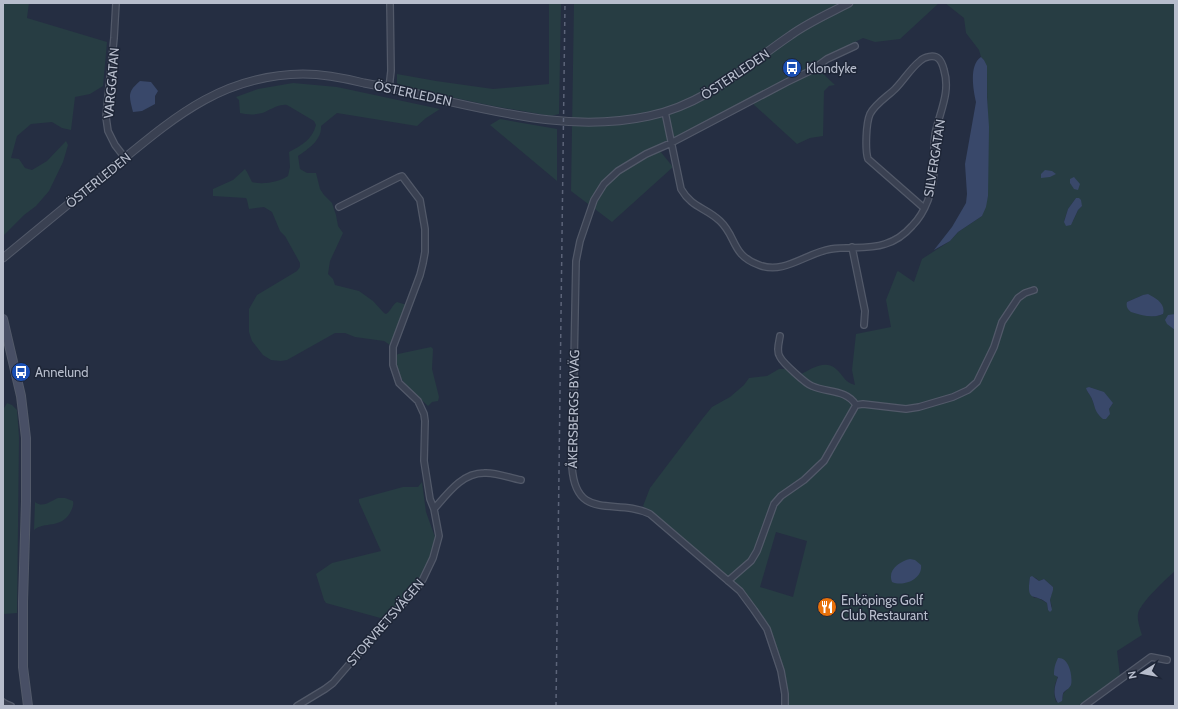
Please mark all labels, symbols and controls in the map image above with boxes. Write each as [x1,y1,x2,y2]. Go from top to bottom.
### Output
street label: ÖSTERLEDEN [698,45,772,103]
street label: VARGGATAN [100,47,122,119]
bus stop icon: Klondyke [781,57,803,79]
place label: Klondyke [806,60,857,76]
street label: ÖSTERLEDEN [373,77,453,109]
street label: SILVERGATAN [920,118,948,198]
street label: ÖSTERLEDEN [62,149,134,211]
street label: ÅKERSBERGS BYVÄG [563,349,582,468]
bus stop icon: Annelund [10,361,32,383]
place label: Annelund [35,364,89,380]
street label: STORVRETSVÄGEN [343,575,427,669]
place label: Enköpings Golf Club Restaurant [841,592,929,623]
restaurant icon: Enköpings Golf Club Restaurant [816,596,838,618]
north arrow [1122,653,1162,693]
text: N [1125,670,1140,680]

